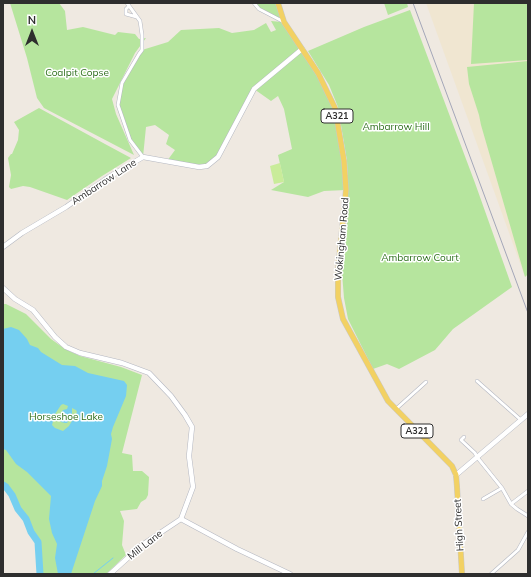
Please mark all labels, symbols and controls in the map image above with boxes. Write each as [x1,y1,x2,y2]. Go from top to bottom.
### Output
north arrow [12,12,52,52]
text: N [28,13,36,27]
park label: Coalpit Copse [45,67,109,79]
road number: A321 [321,109,353,123]
park label: Ambarrow Hill [362,121,430,133]
street label: Ambarrow Lane [69,157,139,207]
street label: Wokingham Road [332,197,352,281]
park label: Ambarrow Court [381,252,459,264]
park label: Horseshoe Lake [29,411,103,423]
road number: A321 [401,424,433,438]
street label: High Street [452,499,466,551]
street label: Mill Lane [125,528,165,562]

